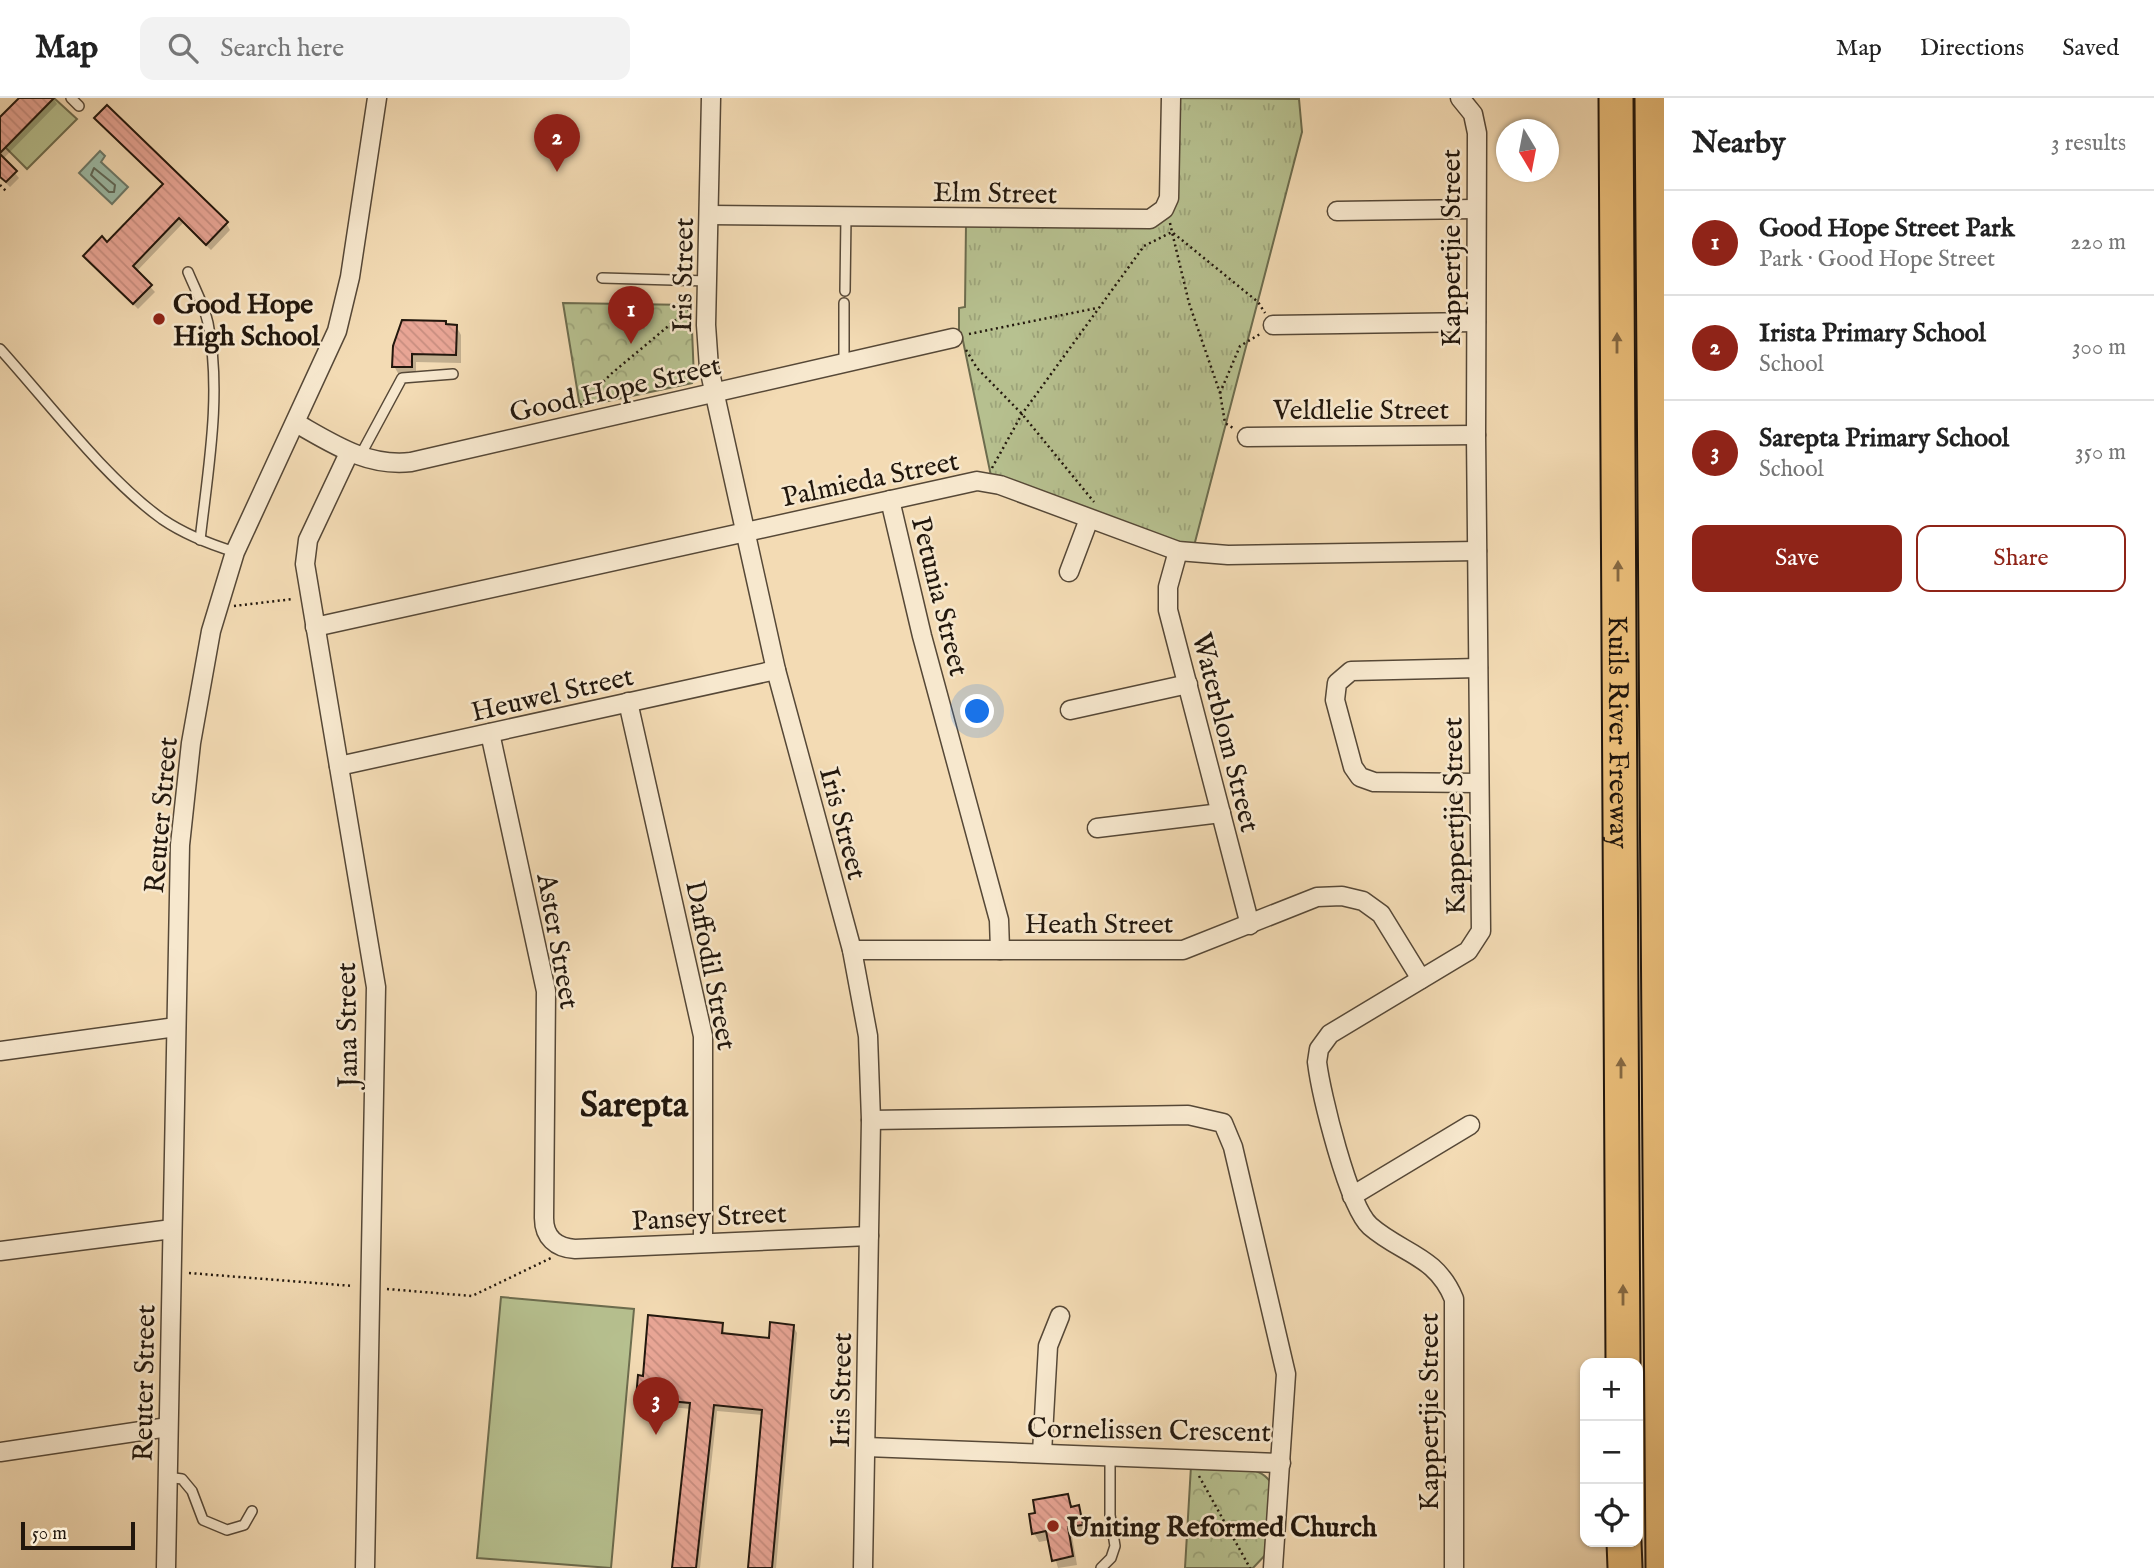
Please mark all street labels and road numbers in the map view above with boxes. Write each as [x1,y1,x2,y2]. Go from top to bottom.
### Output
street label: Kappertjie Street [1435,149,1470,347]
street label: Elm Street [932,176,1058,213]
street label: Iris Street [666,217,703,333]
street label: Good Hope Street [506,349,725,432]
street label: Veldlelie Street [1272,394,1449,429]
street label: Palmieda Street [779,445,963,516]
street label: Petunia Street [902,513,975,680]
street label: Kuils River Freeway [1599,615,1635,849]
street label: Waterblom Street [1183,629,1266,836]
street label: Heuwel Street [468,660,638,731]
street label: Kappertjie Street [1436,716,1475,915]
street label: Reuter Street [138,735,187,895]
street label: Iris Street [810,763,874,884]
street label: Aster Street [527,870,586,1012]
street label: Daffodil Street [676,878,743,1054]
street label: Heath Street [1025,908,1174,943]
street label: Jana Street [330,962,367,1091]
street label: Pansey Street [631,1197,788,1240]
street label: Reuter Street [127,1304,164,1462]
street label: Kappertjie Street [1413,1313,1448,1511]
street label: Iris Street [824,1332,861,1448]
street label: Cornelissen Crescent [1027,1412,1272,1451]

